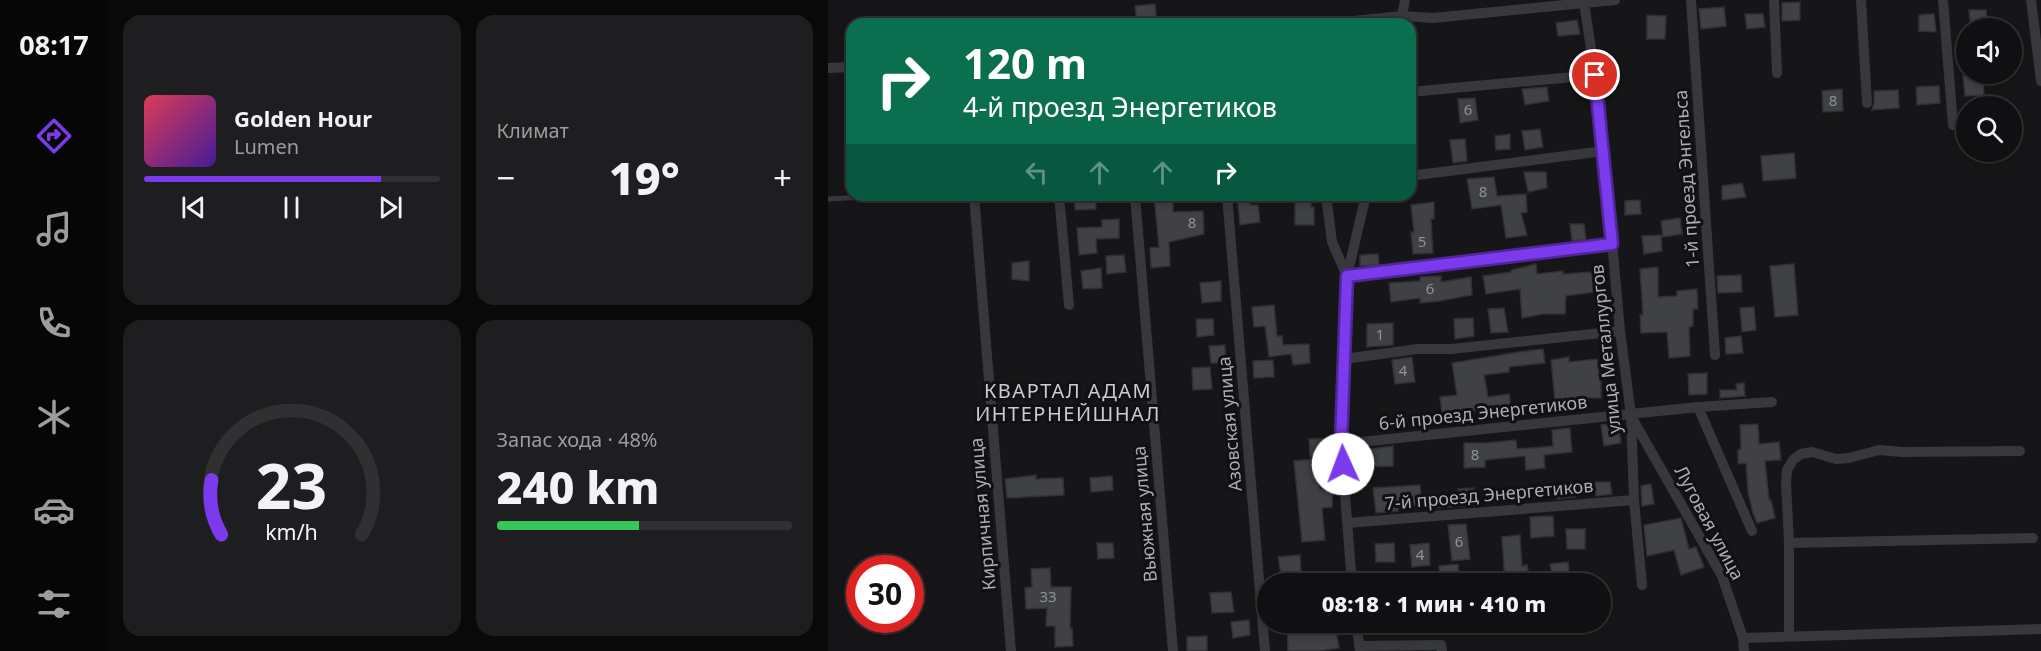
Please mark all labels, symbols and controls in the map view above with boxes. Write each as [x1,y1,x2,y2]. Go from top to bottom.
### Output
map controls [1956,18,2022,162]
button: sound [1956,18,2022,84]
text: 08:17 [19,26,89,63]
text: 120 m [963,34,1087,91]
icon: right [864,42,942,120]
pin [1569,49,1620,100]
icon: arrive [1578,58,1611,91]
text: 4-й проезд Энергетиков [963,88,1277,125]
street label: 1-й проезд Энгельса [1668,89,1704,269]
house number: 8 [1829,90,1837,110]
button: search [1956,96,2022,162]
house number: 6 [1464,99,1472,119]
text: Golden Hour [234,103,372,133]
icon: directions [33,115,75,157]
text: Климат [497,117,569,144]
text: Lumen [234,133,299,160]
text: 19° [609,147,680,208]
text: − [497,155,515,200]
text: + [773,155,792,200]
icon: left [1020,156,1053,189]
icon: ahead [1083,156,1116,189]
icon: ahead [1146,156,1179,189]
icon: right [1209,156,1242,189]
house number: 8 [1479,181,1487,201]
icon: previous [177,191,210,224]
icon: pause [275,191,308,224]
icon: next [374,191,407,224]
icon: music [33,208,75,250]
house number: 8 [1188,212,1196,232]
house number: 5 [1418,231,1426,251]
street label: улица Металлургов [1584,263,1626,435]
house number: 6 [1426,278,1434,298]
icon: phone [33,302,75,344]
house number: 1 [1376,324,1384,344]
street label: Азовская улица [1211,356,1247,493]
house number: 4 [1399,360,1408,380]
district label: КВАРТАЛ АДАМ ИНТЕРНЕЙШНАЛ [975,377,1161,427]
street label: 6-й проезд Энергетиков [1378,389,1588,435]
icon: climate [33,396,75,438]
text: Запас хода · 48% [497,426,657,453]
position arrow [1311,432,1375,496]
street label: Кирпичная улица [963,437,1001,591]
text: 23 [256,442,327,527]
house number: 8 [1471,444,1479,464]
street label: Вьюжная улица [1126,445,1162,583]
text: 240 km [497,456,659,517]
street label: Луговая улица [1670,461,1750,584]
street label: 7-й проезд Энергетиков [1384,473,1594,515]
icon: car [33,489,75,531]
text: km/h [265,517,318,546]
house number: 6 [1455,531,1463,551]
house number: 4 [1416,544,1425,564]
speed limit sign: 30 [846,555,924,633]
icon: filters [33,583,75,625]
house number: 33 [1039,586,1057,606]
text: 08:18 · 1 мин · 410 m [1322,588,1546,618]

